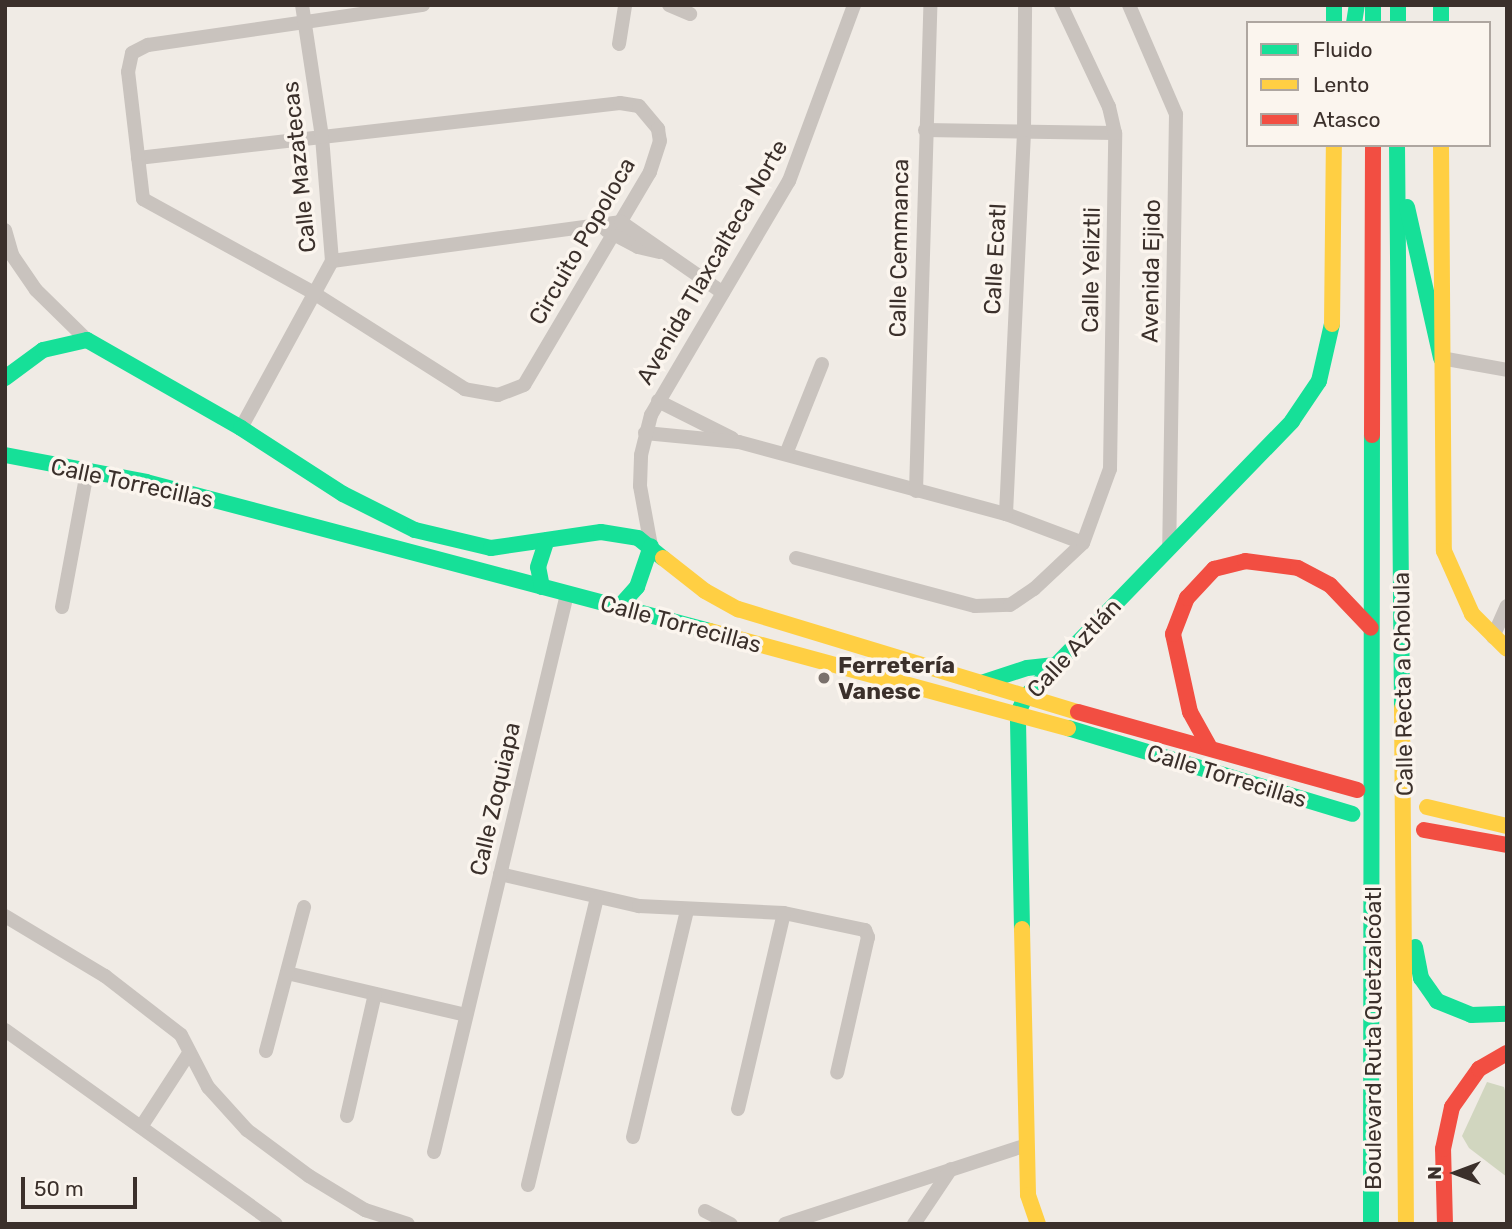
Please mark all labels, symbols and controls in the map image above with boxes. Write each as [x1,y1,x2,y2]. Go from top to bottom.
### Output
legend [1246,21,1491,147]
text: Fluido [1313,37,1373,62]
text: Lento [1313,72,1369,97]
street label: Calle Mazatecas [276,80,322,254]
text: Atasco [1313,107,1381,132]
street label: Avenida Tlaxcalteca Norte [630,135,794,389]
street label: Circuito Popoloca [523,153,641,329]
street label: Calle Cemmanca [884,158,914,338]
street label: Avenida Ejido [1136,199,1166,343]
street label: Calle Ecatl [978,203,1012,315]
street label: Calle Yeliztli [1076,206,1106,334]
street label: Calle Torrecillas [48,452,216,514]
street label: Calle Recta a Cholula [1387,572,1419,796]
street label: Calle Torrecillas [597,589,765,659]
street label: Calle Aztlán [1021,592,1127,704]
place label: Ferretería Vanesc [838,651,955,705]
marker: Ferretería Vanesc [816,670,832,686]
street label: Calle Zoquiapa [464,720,526,878]
street label: Calle Torrecillas [1144,739,1310,813]
street label: Boulevard Ruta Quetzalcóatl [1359,886,1387,1190]
north arrow [1421,1138,1491,1208]
scale bar [24,1162,140,1206]
text: N [1423,1166,1446,1180]
text: 50 m [34,1176,84,1201]

